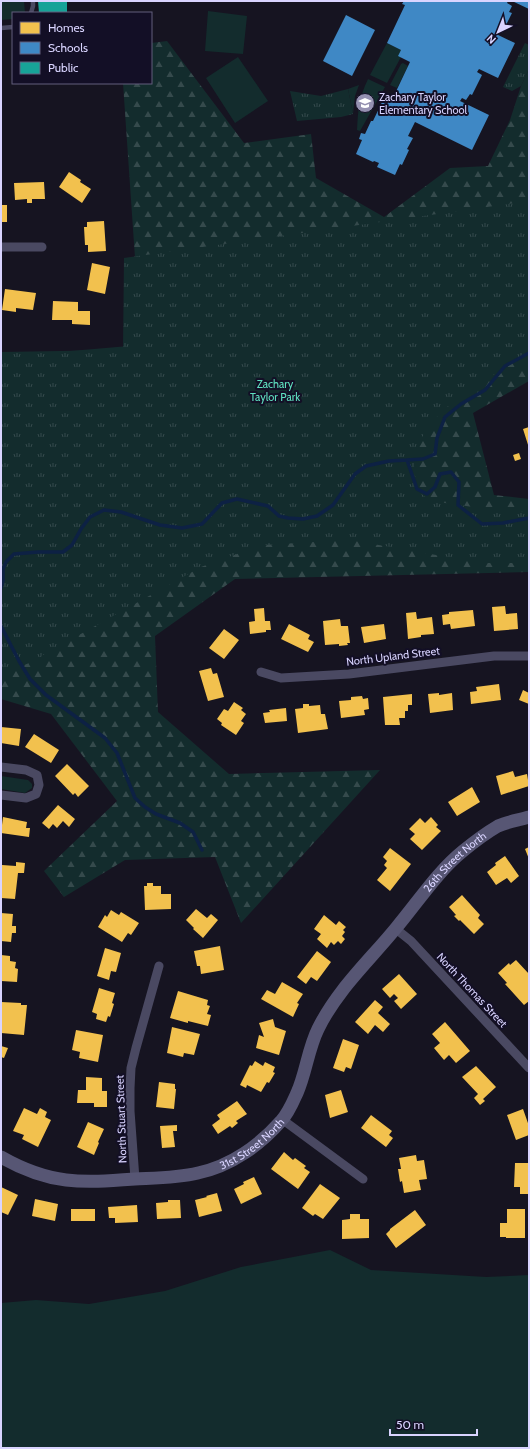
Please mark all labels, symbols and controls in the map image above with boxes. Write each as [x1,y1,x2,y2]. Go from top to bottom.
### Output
legend [12,12,152,84]
north arrow [478,12,518,52]
text: Homes [48,20,85,35]
text: N [484,32,499,47]
text: Schools [48,40,88,55]
text: Public [48,60,79,75]
place label: Zachary Taylor Elementary School [379,90,468,117]
school or university icon: Zachary Taylor Elementary School [354,92,376,114]
park label: Zachary Taylor Park [250,377,300,404]
street label: North Upland Street [345,643,441,669]
street label: 26th Street North [420,829,489,895]
street label: North Thomas Street [434,950,510,1031]
street label: North Stuart Street [112,1074,130,1163]
street label: 31st Street North [217,1115,287,1173]
scale bar [390,1411,477,1437]
text: 50 m [396,1417,424,1432]

